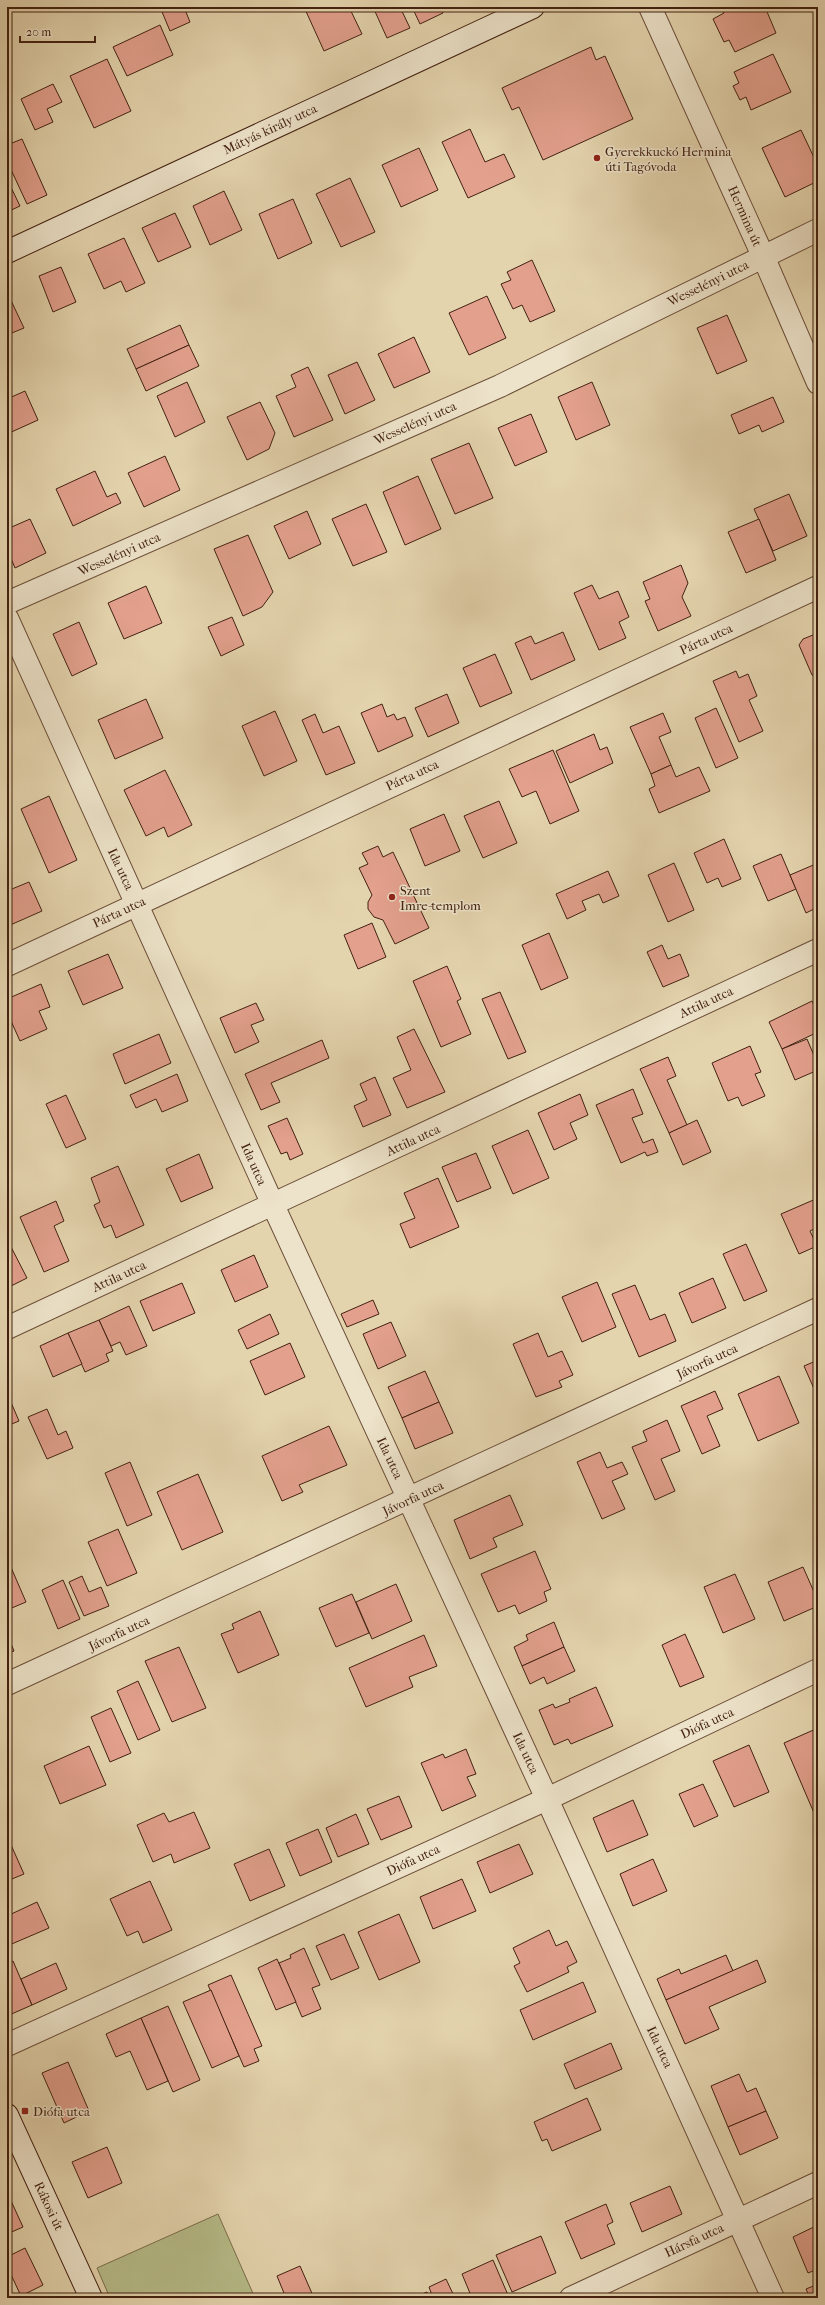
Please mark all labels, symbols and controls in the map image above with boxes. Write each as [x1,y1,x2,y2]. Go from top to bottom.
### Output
scale bar [20,18,95,44]
text: 20 m [26,25,51,39]
street label: Mátyás király utca [221,100,320,157]
place label: Gyerekkuckó Hermina úti Tagóvoda [604,144,733,174]
marker: Gyerekkuckó Hermina úti Tagóvoda [592,153,602,163]
street label: Hermina út [725,183,765,249]
street label: Wesselényi utca [664,256,752,310]
street label: Wesselényi utca [371,398,459,448]
street label: Wesselényi utca [75,529,163,579]
street label: Párta utca [677,620,736,658]
street label: Párta utca [383,756,442,794]
street label: Ida utca [105,846,138,893]
place label: Szent Imre-templom [400,883,481,913]
marker: Szent Imre-templom [387,892,397,902]
street label: Párta utca [90,893,149,931]
street label: Attila utca [676,983,736,1021]
street label: Attila utca [383,1121,443,1159]
street label: Ida utca [238,1141,270,1188]
street label: Attila utca [89,1257,149,1295]
street label: Jávorfa utca [673,1340,741,1382]
street label: Ida utca [374,1435,407,1482]
street label: Jávorfa utca [379,1477,447,1519]
street label: Jávorfa utca [85,1612,153,1654]
street label: Diófa utca [678,1704,737,1742]
street label: Ida utca [510,1730,543,1777]
street label: Diófa utca [384,1841,443,1879]
street label: Ida utca [644,2024,677,2071]
place label: Diófa utca [33,2104,91,2119]
marker: Diófa utca [20,2106,30,2116]
street label: Rákosi út [31,2179,67,2233]
street label: Hársfa utca [662,2219,727,2260]

